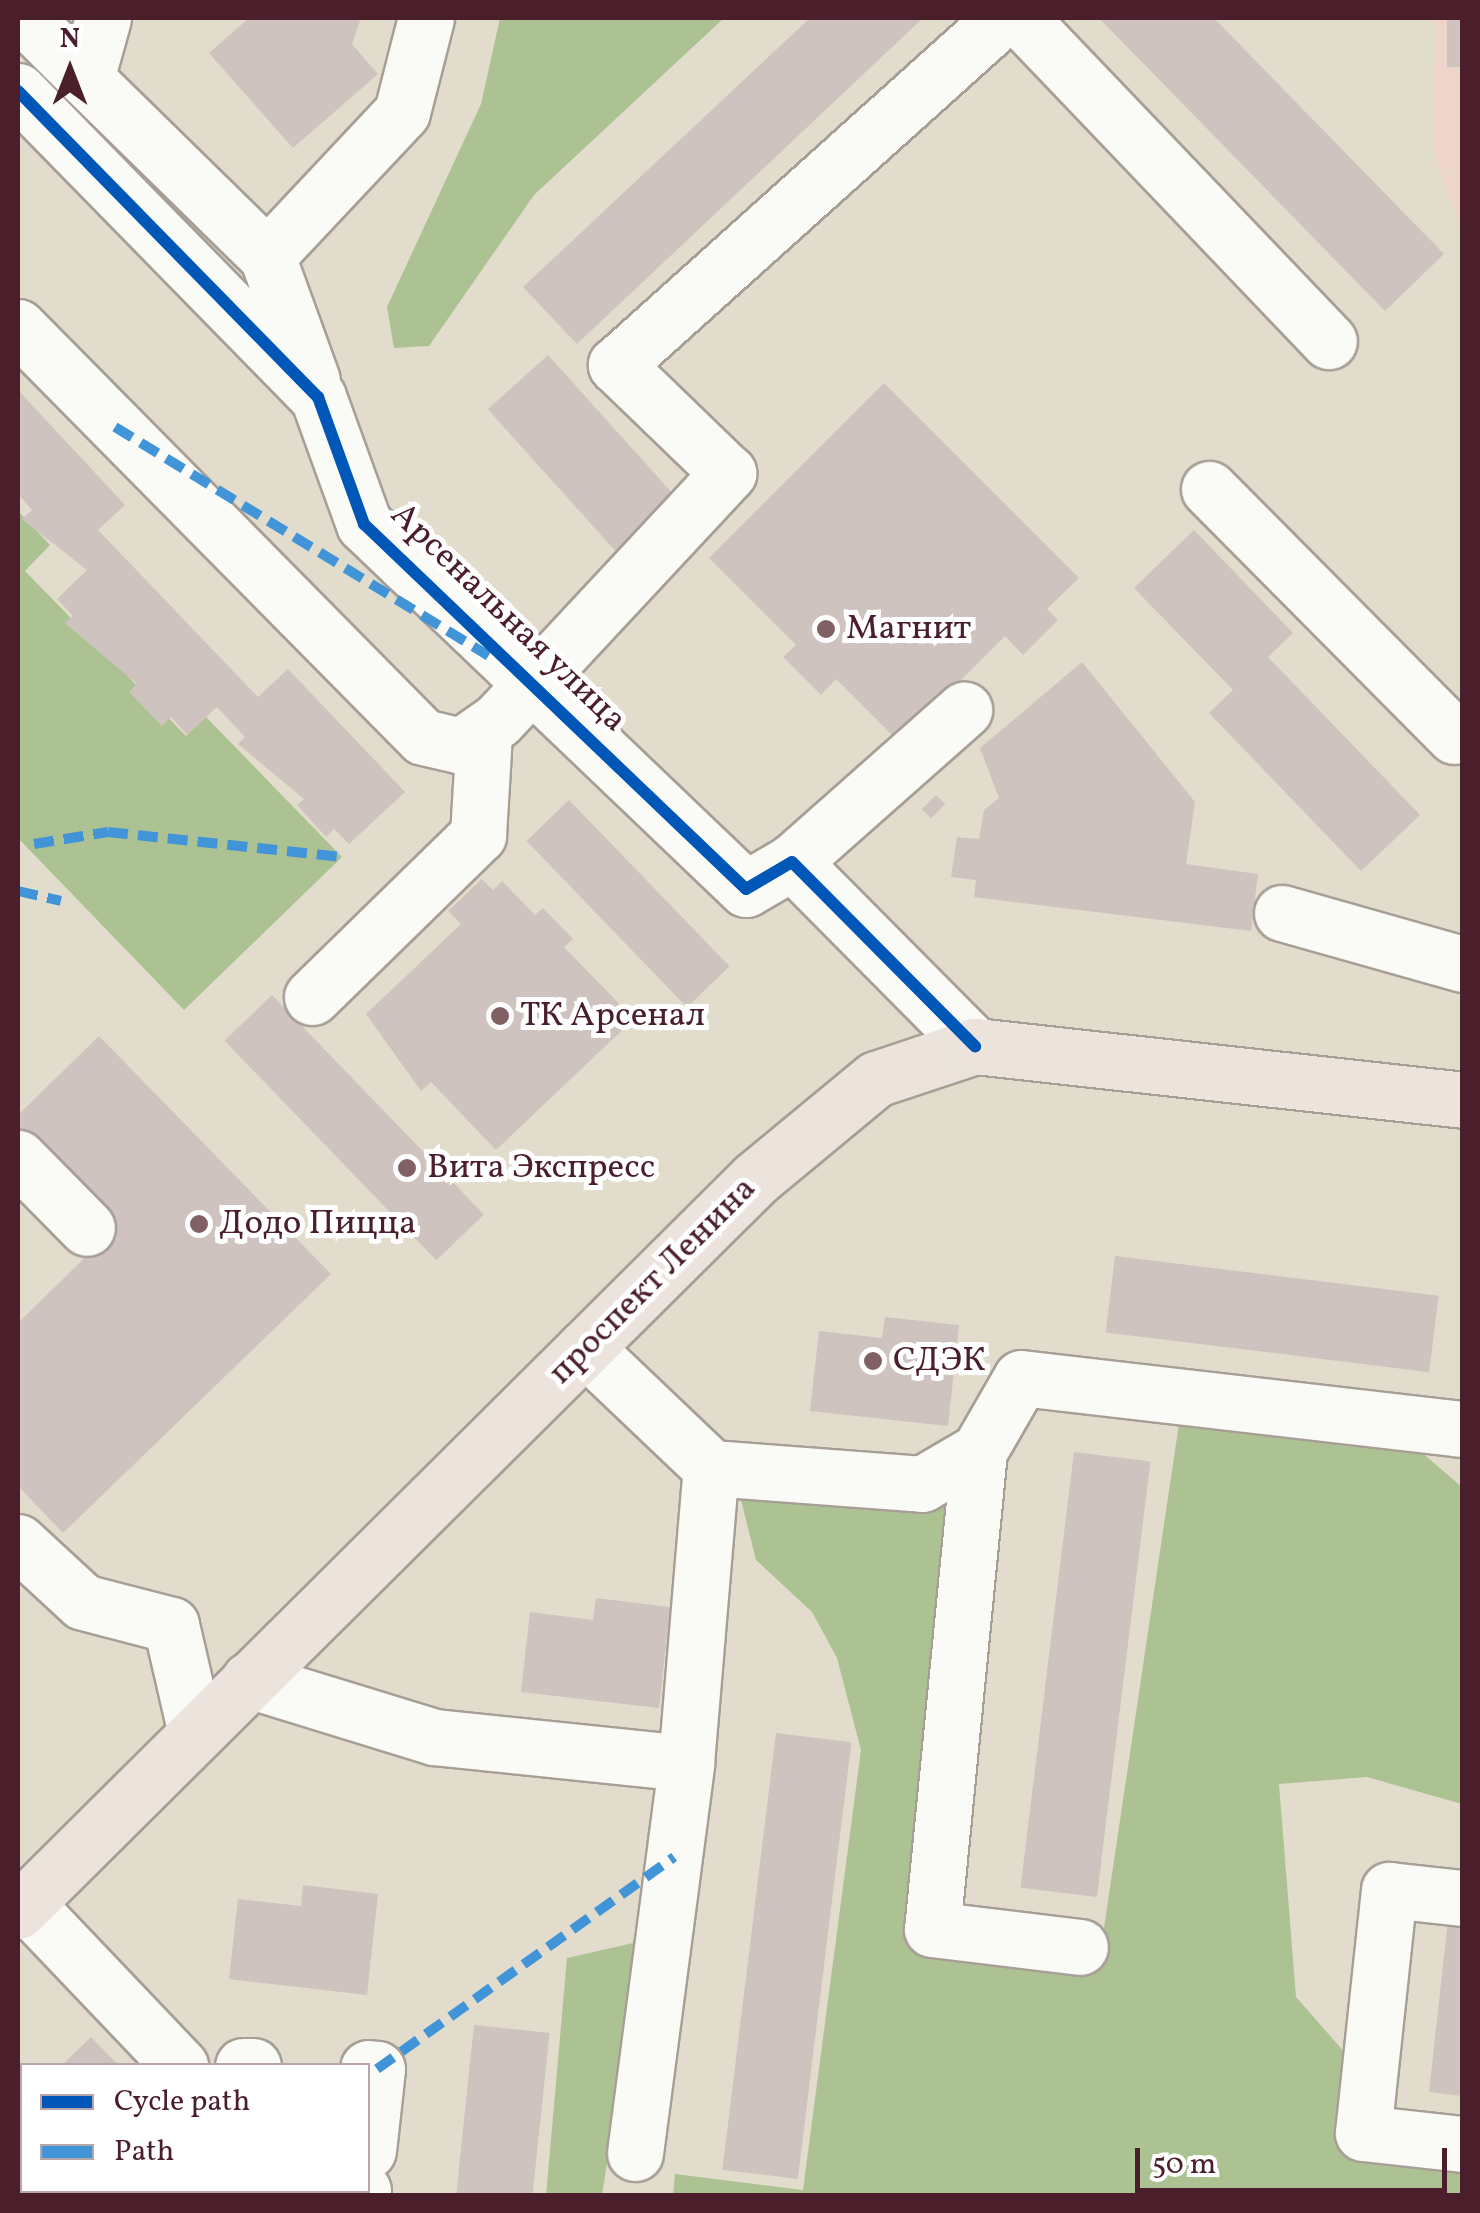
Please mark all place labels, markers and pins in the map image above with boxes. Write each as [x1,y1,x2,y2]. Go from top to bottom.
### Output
place label: Магнит [846,608,971,650]
marker: Магнит [815,618,837,640]
place label: ТК Арсенал [520,995,705,1037]
marker: ТК Арсенал [489,1005,511,1027]
place label: Вита Экспресс [427,1147,655,1189]
marker: Вита Экспресс [396,1157,418,1179]
place label: Додо Пицца [219,1203,417,1245]
marker: Додо Пицца [188,1213,210,1235]
place label: СДЭК [893,1340,986,1382]
marker: СДЭК [862,1350,884,1372]

